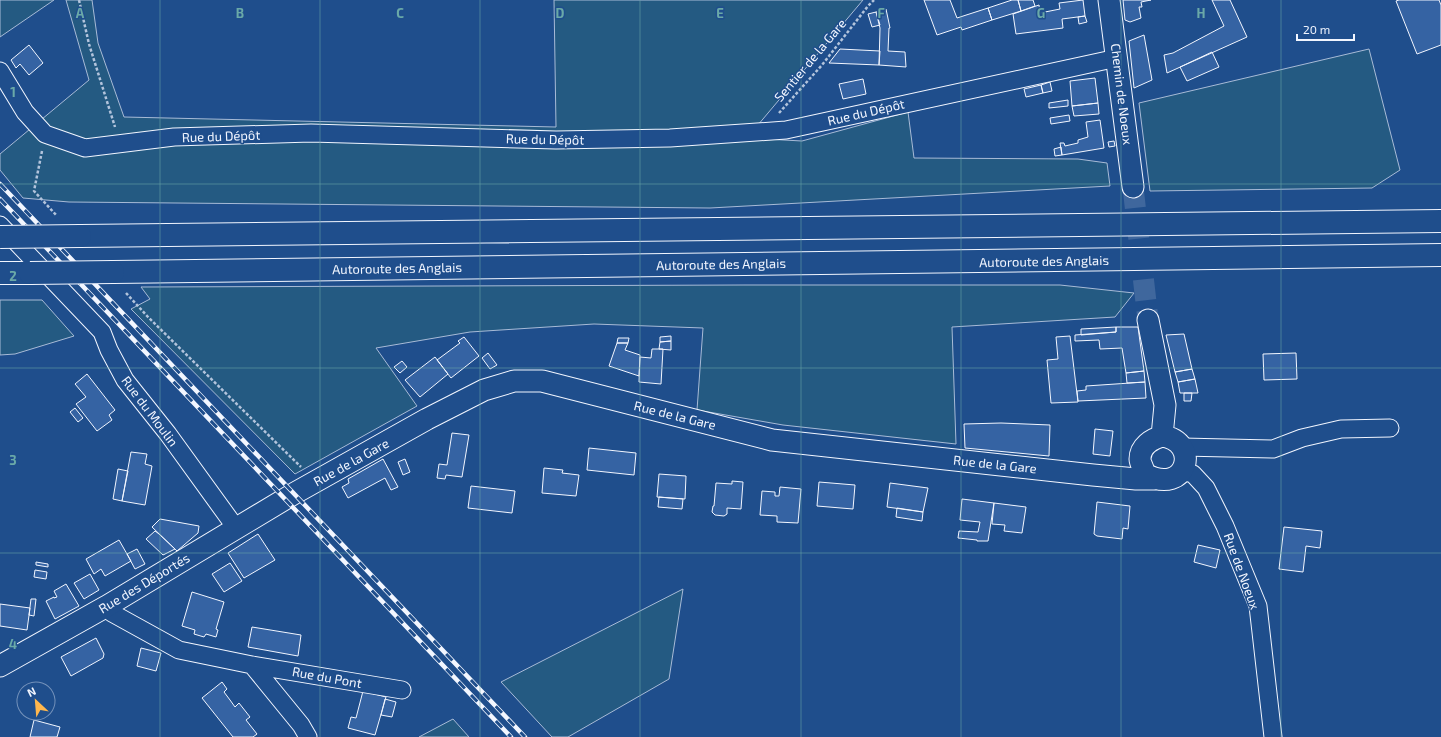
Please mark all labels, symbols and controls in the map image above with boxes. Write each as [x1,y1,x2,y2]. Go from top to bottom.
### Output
text: A [76,5,85,21]
text: B [236,5,244,21]
text: C [396,5,404,21]
text: D [556,5,565,21]
text: E [716,5,724,21]
text: F [877,5,885,21]
text: G [1037,5,1045,21]
text: H [1197,5,1206,21]
street label: Sentier de la Gare [771,15,849,105]
scale bar [1297,16,1354,42]
text: 20 m [1303,22,1330,36]
street label: Chemin de Noeux [1108,42,1136,146]
text: 1 [10,84,16,100]
street label: Rue du Dépôt [826,95,906,129]
street label: Rue du Dépôt [181,127,261,145]
street label: Rue du Dépôt [506,130,584,148]
street label: Autoroute des Anglais [979,252,1109,270]
street label: Autoroute des Anglais [656,255,786,273]
street label: Autoroute des Anglais [332,259,462,277]
text: 2 [9,268,17,284]
street label: Rue du Moulin [118,373,182,449]
street label: Rue de la Gare [632,397,718,433]
street label: Rue de la Gare [310,435,392,489]
text: 3 [9,452,17,468]
street label: Rue de la Gare [952,452,1038,476]
street label: Rue de Noeux [1221,530,1263,612]
street label: Rue des Déportés [96,549,192,617]
text: 4 [9,636,17,652]
street label: Rue du Pont [291,663,363,691]
north arrow [16,681,56,721]
text: N [25,684,38,699]

